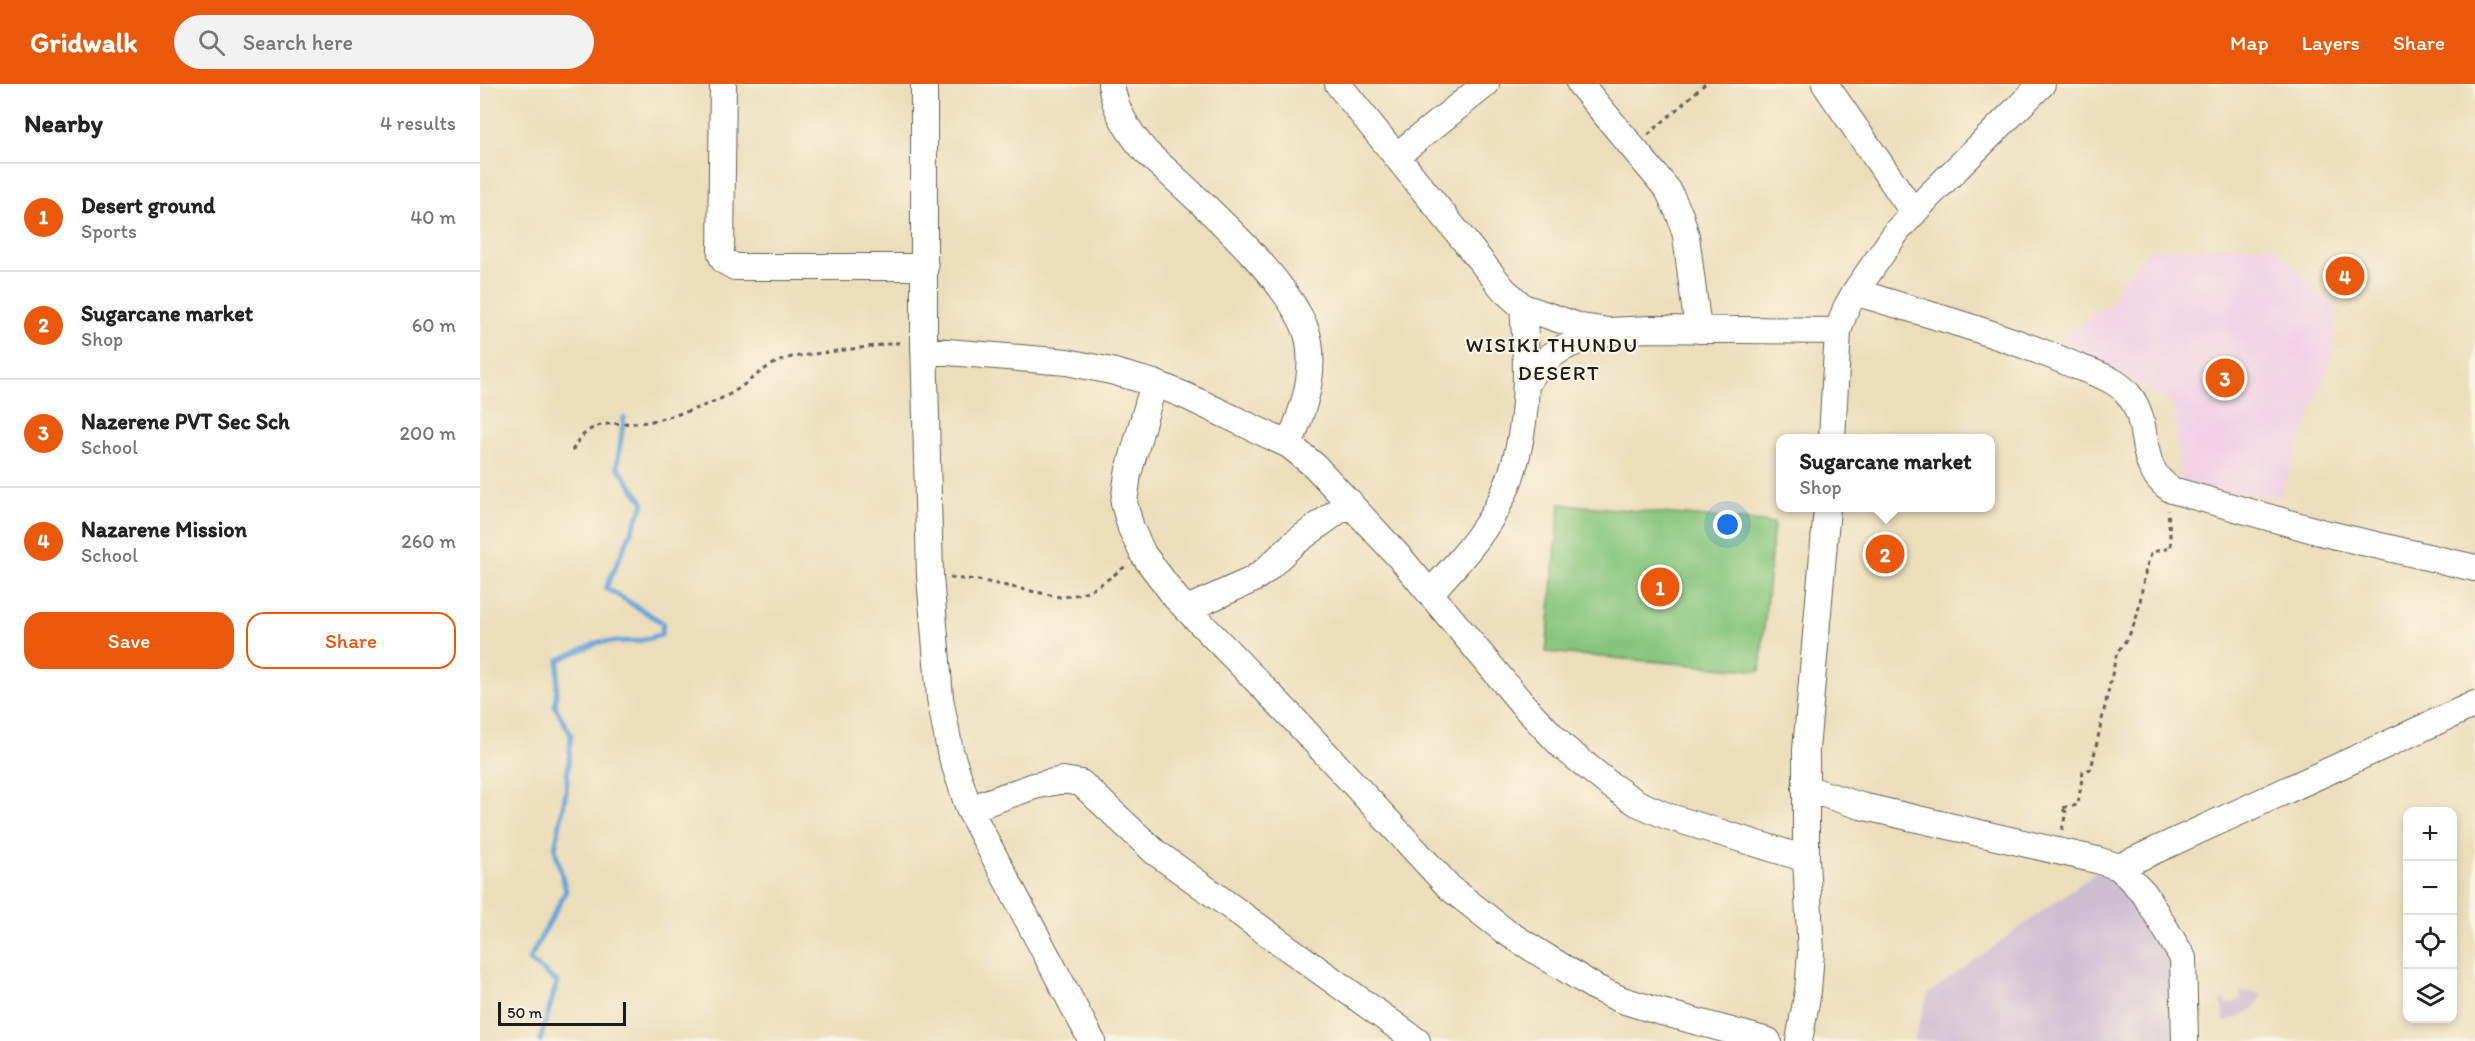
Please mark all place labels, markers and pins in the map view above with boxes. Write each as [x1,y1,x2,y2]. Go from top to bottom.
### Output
pin: 4 [2326,254,2364,298]
pin: 3 [2206,356,2244,400]
pin: 2 [1866,532,1904,576]
pin: 1 [1640,564,1680,610]

